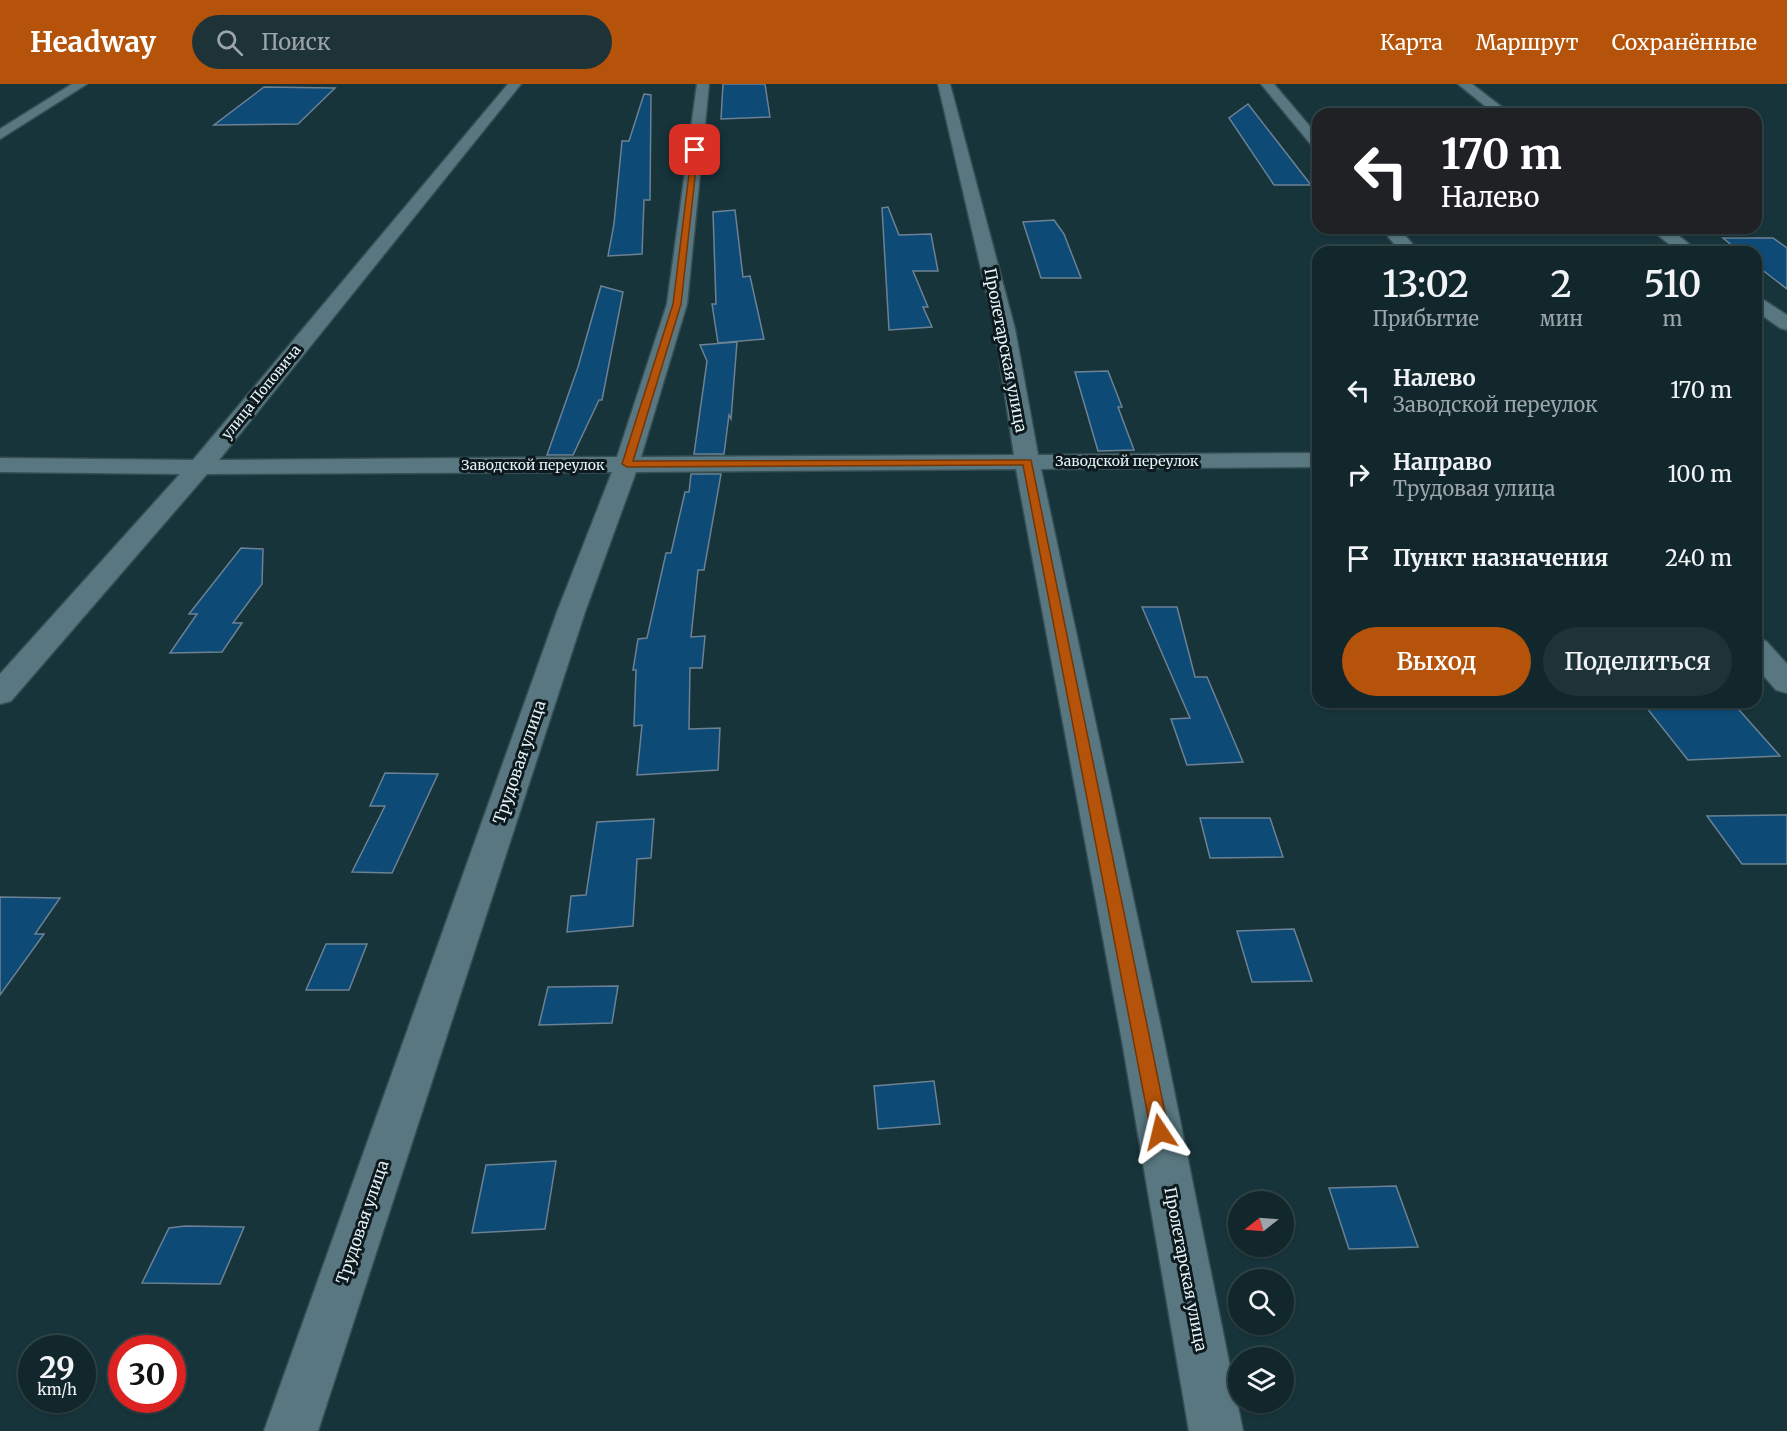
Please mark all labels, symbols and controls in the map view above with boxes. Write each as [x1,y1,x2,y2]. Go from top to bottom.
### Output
search box [192,15,612,69]
text: Headway [30,24,156,60]
icon: search [213,26,246,59]
text: Поиск [261,28,331,56]
text: Карта [1380,29,1443,56]
text: Маршрут [1476,29,1579,56]
text: Сохранённые [1612,29,1757,56]
pin [669,124,720,175]
text: 170 m [1441,128,1562,180]
icon: left [1342,132,1420,210]
icon: arrive [678,133,711,166]
text: Налево [1441,180,1539,214]
text: 13:02 [1382,262,1469,307]
text: 2 [1551,262,1572,307]
text: 510 [1644,262,1701,307]
street label: Пролетарская улица [980,266,1032,434]
text: Прибытие [1373,306,1479,331]
text: мин [1539,306,1583,331]
text: m [1663,306,1682,331]
street label: улица Поповича [217,341,305,443]
text: Налево [1393,364,1476,392]
icon: left [1342,374,1375,407]
text: 170 m [1670,376,1732,404]
text: Заводской переулок [1393,392,1598,417]
text: Направо [1393,448,1492,476]
street label: Заводской переулок [1055,452,1199,470]
street label: Заводской переулок [461,456,605,474]
icon: right [1342,458,1375,491]
text: 100 m [1667,460,1732,488]
text: Трудовая улица [1393,476,1555,501]
icon: arrive [1342,542,1375,575]
text: Пункт назначения [1393,544,1608,572]
text: 240 m [1665,544,1732,572]
button: Выход [1342,627,1531,696]
button: Поделиться [1543,627,1732,696]
street label: Трудовая улица [488,697,550,827]
position arrow [1128,1100,1192,1164]
street label: Трудовая улица [331,1157,393,1287]
street label: Пролетарская улица [1160,1185,1212,1353]
north arrow [1228,1191,1294,1257]
map controls [1228,1191,1294,1413]
button: search [1228,1269,1294,1335]
speed limit sign: 30 [108,1335,186,1413]
button: layers [1228,1347,1294,1413]
text: 29 [39,1348,75,1386]
text: km/h [37,1380,77,1399]

